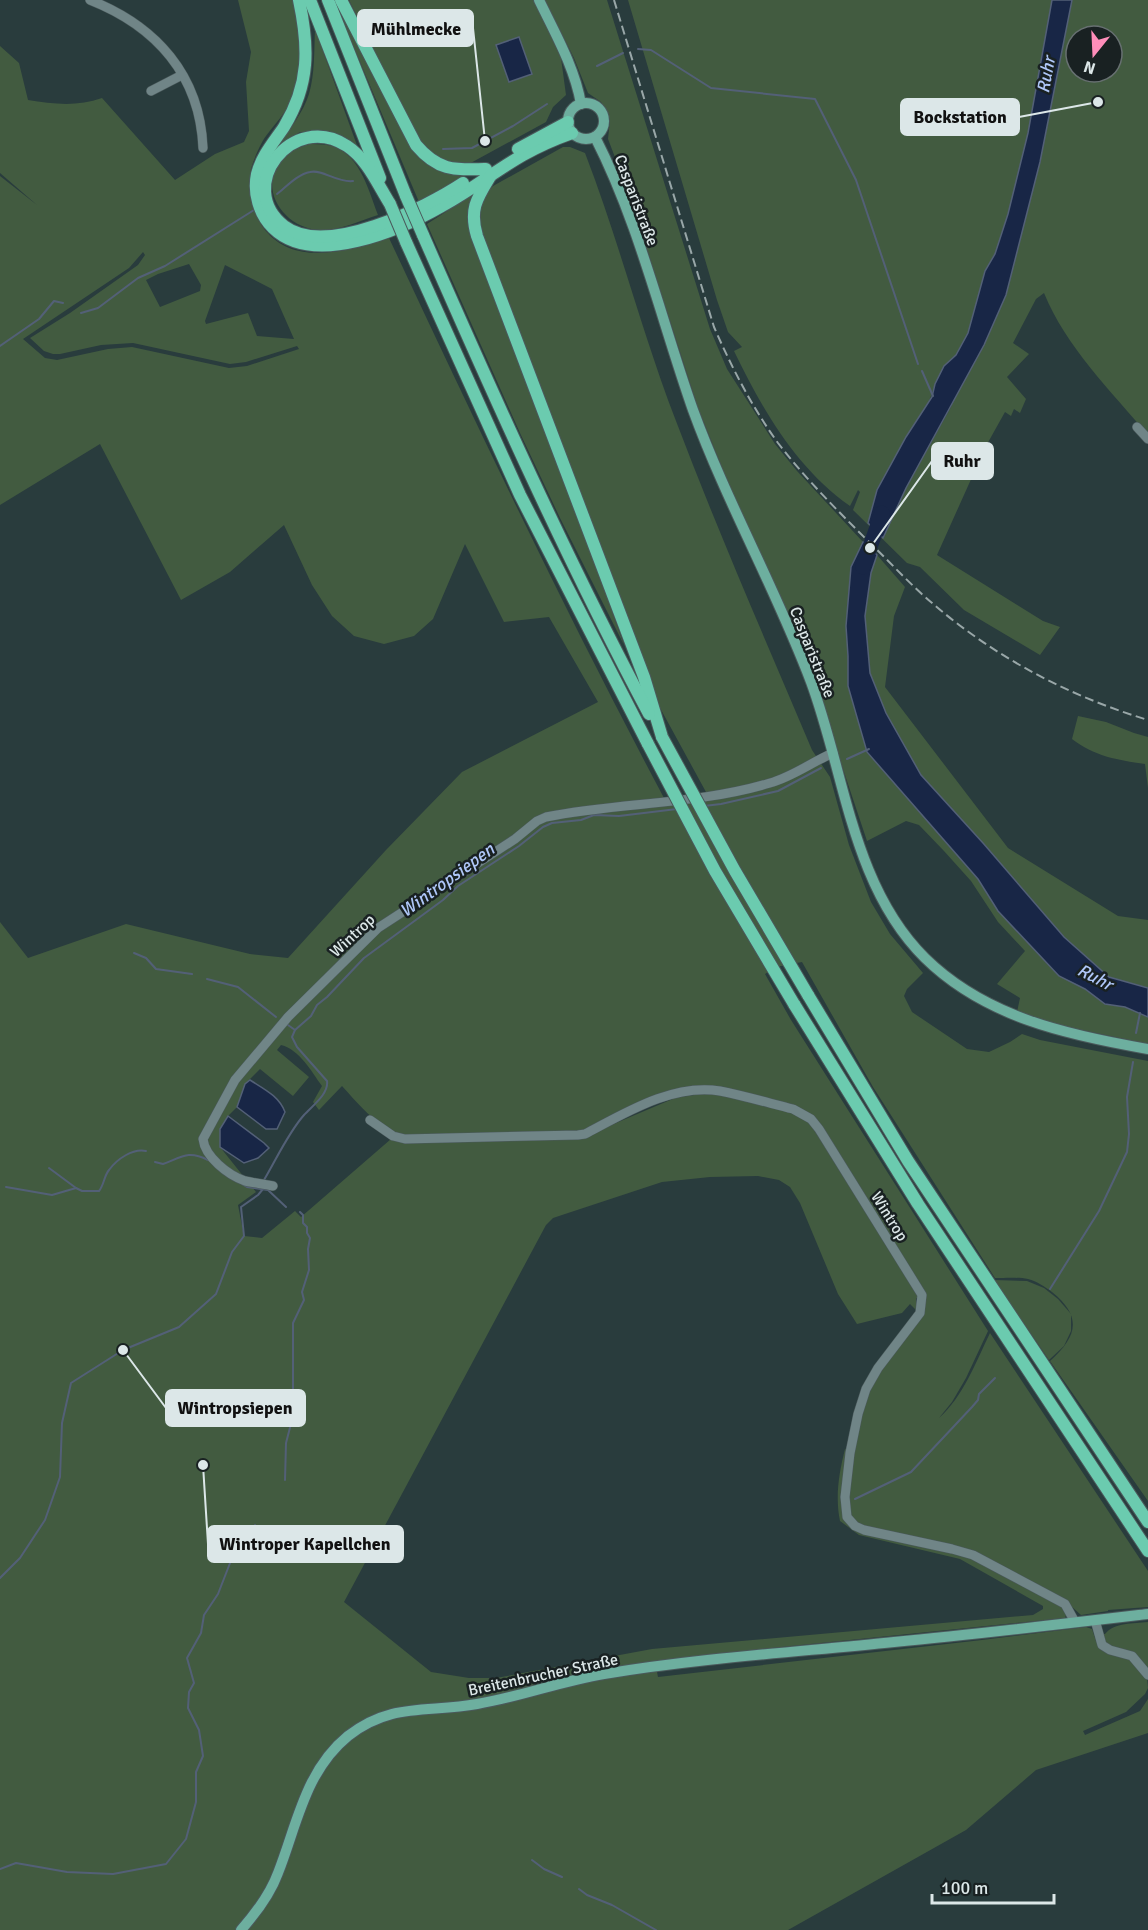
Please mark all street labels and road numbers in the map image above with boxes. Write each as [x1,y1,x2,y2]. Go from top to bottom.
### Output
street label: Casparistraße [609,152,663,249]
street label: Casparistraße [785,604,839,701]
street label: Wintrop [326,910,379,962]
street label: Wintrop [866,1188,912,1245]
street label: Breitenbrucher Straße [466,1649,620,1701]

